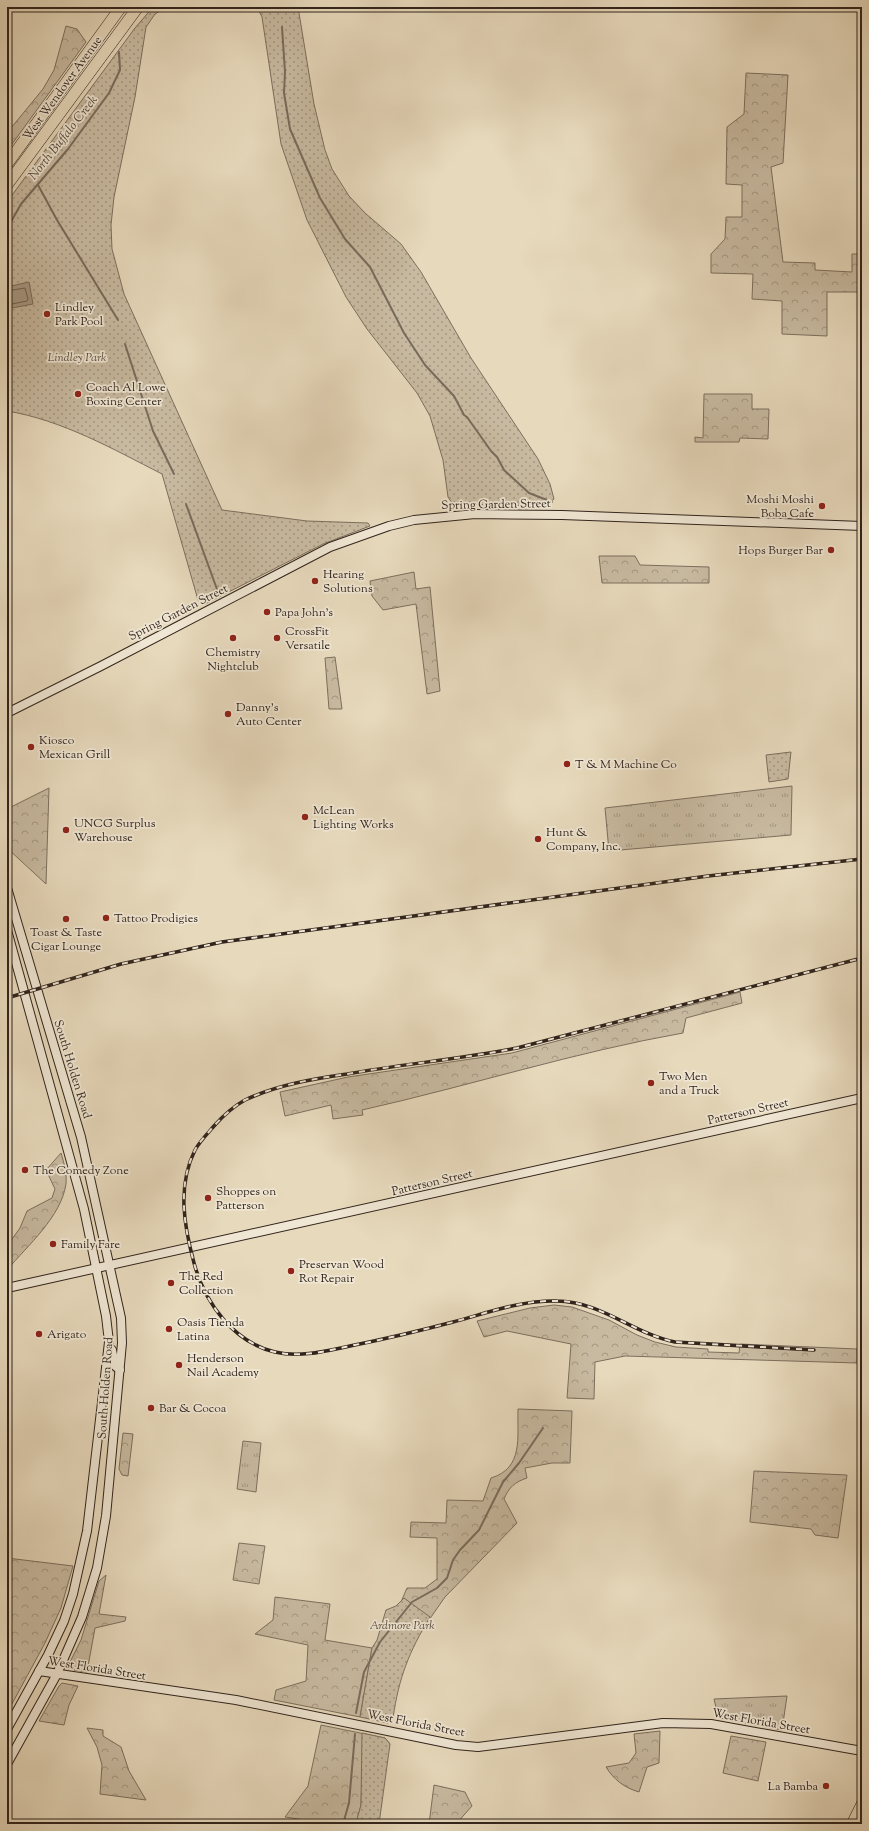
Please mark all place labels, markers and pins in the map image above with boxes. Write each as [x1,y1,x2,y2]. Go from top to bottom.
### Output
place label: Lindley Park Pool [55,299,104,331]
marker: Lindley Park Pool [42,309,52,319]
place label: Coach Al Lowe Boxing Center [86,379,166,411]
marker: Coach Al Lowe Boxing Center [73,389,83,399]
place label: Moshi Moshi Boba Cafe [746,491,815,523]
marker: Moshi Moshi Boba Cafe [817,501,827,511]
place label: Hops Burger Bar [738,542,823,560]
marker: Hops Burger Bar [826,545,836,555]
place label: Hearing Solutions [323,566,373,598]
marker: Hearing Solutions [310,576,320,586]
place label: Papa John's [275,604,333,622]
marker: Papa John's [262,607,272,617]
place label: CrossFit Versatile [285,623,330,655]
marker: Chemistry Nightclub [228,633,238,643]
marker: CrossFit Versatile [272,633,282,643]
place label: Chemistry Nightclub [206,644,260,676]
place label: Danny's Auto Center [236,699,302,731]
marker: Danny's Auto Center [223,709,233,719]
place label: Kiosco Mexican Grill [39,732,111,764]
marker: Kiosco Mexican Grill [26,742,36,752]
place label: T & M Machine Co [575,756,677,774]
marker: T & M Machine Co [562,759,572,769]
place label: McLean Lighting Works [313,802,394,834]
marker: McLean Lighting Works [300,812,310,822]
place label: UNCG Surplus Warehouse [74,815,156,847]
place label: Hunt & Company, Inc. [546,824,621,856]
marker: UNCG Surplus Warehouse [61,825,71,835]
marker: Hunt & Company, Inc. [533,834,543,844]
place label: Tattoo Prodigies [114,910,198,928]
marker: Tattoo Prodigies [101,913,111,923]
marker: Toast & Taste Cigar Lounge [61,914,71,924]
place label: Toast & Taste Cigar Lounge [30,924,102,956]
place label: Two Men and a Truck [659,1068,720,1100]
marker: Two Men and a Truck [646,1078,656,1088]
place label: The Comedy Zone [33,1162,129,1180]
marker: The Comedy Zone [20,1165,30,1175]
place label: Shoppes on Patterson [216,1183,276,1215]
marker: Shoppes on Patterson [203,1193,213,1203]
place label: Family Fare [61,1236,120,1254]
marker: Family Fare [48,1239,58,1249]
place label: Preservan Wood Rot Repair [299,1256,384,1288]
marker: Preservan Wood Rot Repair [286,1266,296,1276]
place label: The Red Collection [179,1268,233,1300]
marker: The Red Collection [166,1278,176,1288]
place label: Oasis Tienda Latina [177,1314,245,1346]
marker: Oasis Tienda Latina [164,1324,174,1334]
place label: Arigato [47,1326,87,1344]
marker: Arigato [34,1329,44,1339]
place label: Henderson Nail Academy [187,1350,259,1382]
marker: Henderson Nail Academy [174,1360,184,1370]
place label: Bar & Cocoa [159,1400,227,1418]
marker: Bar & Cocoa [146,1403,156,1413]
place label: La Bamba [768,1778,818,1796]
marker: La Bamba [821,1781,831,1791]

